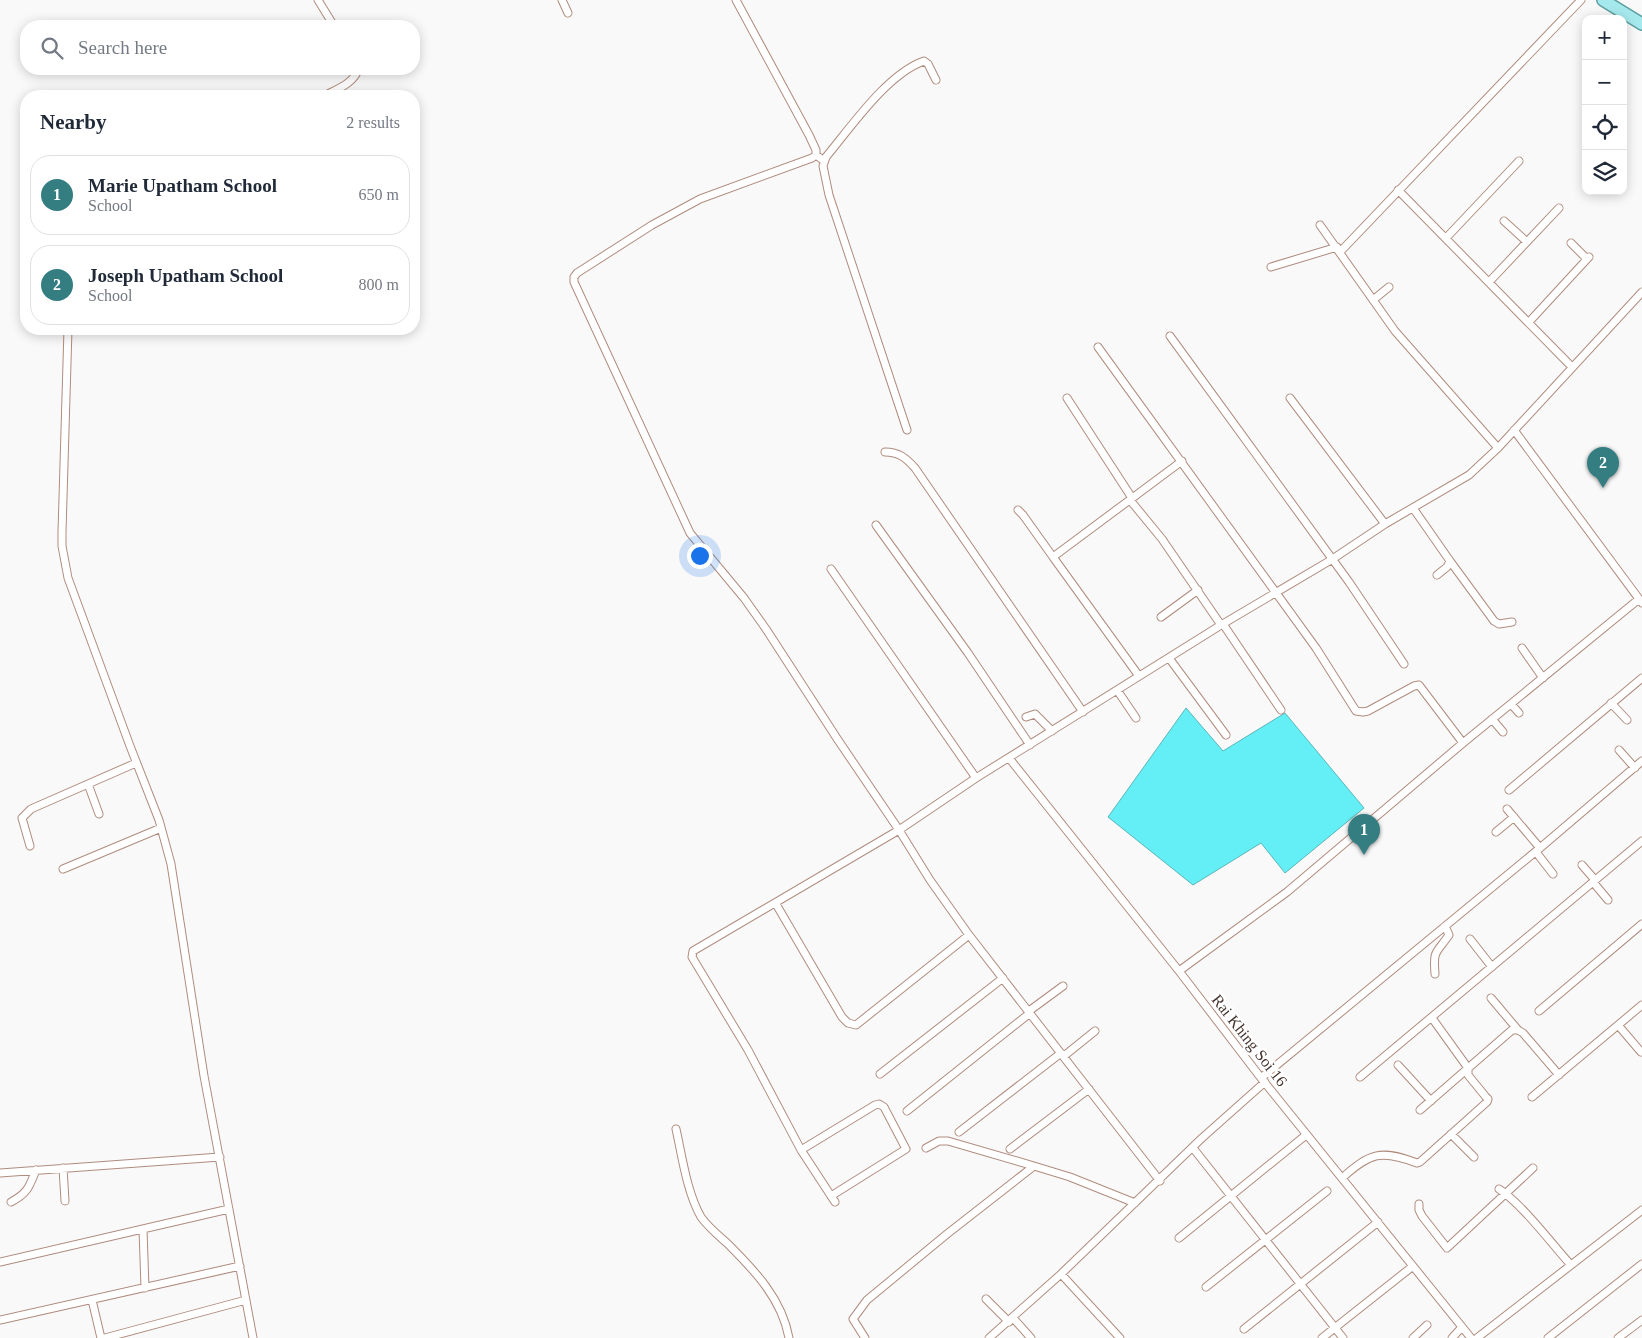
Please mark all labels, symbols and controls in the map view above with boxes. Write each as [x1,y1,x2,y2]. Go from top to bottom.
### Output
map controls [1582,15,1627,195]
button: + [1582,15,1627,60]
search box [20,20,420,75]
icon: search [38,34,66,62]
text: Search here [78,37,167,58]
button: − [1582,60,1627,105]
button: locate [1582,105,1627,150]
text: Nearby [40,110,107,134]
text: 2 results [346,114,400,131]
button: layers [1582,150,1627,195]
text: Marie Upatham School [88,175,277,196]
text: 1 [53,186,61,203]
text: 650 m [359,186,399,203]
text: School [88,197,132,214]
text: Joseph Upatham School [88,265,283,286]
text: 2 [53,276,61,293]
text: 800 m [359,276,399,293]
text: School [88,287,132,304]
pin: 2 [1587,447,1619,488]
your location [687,543,713,569]
pin: 1 [1348,814,1380,855]
street label: Rai Khing Soi 16 [1208,991,1291,1090]

